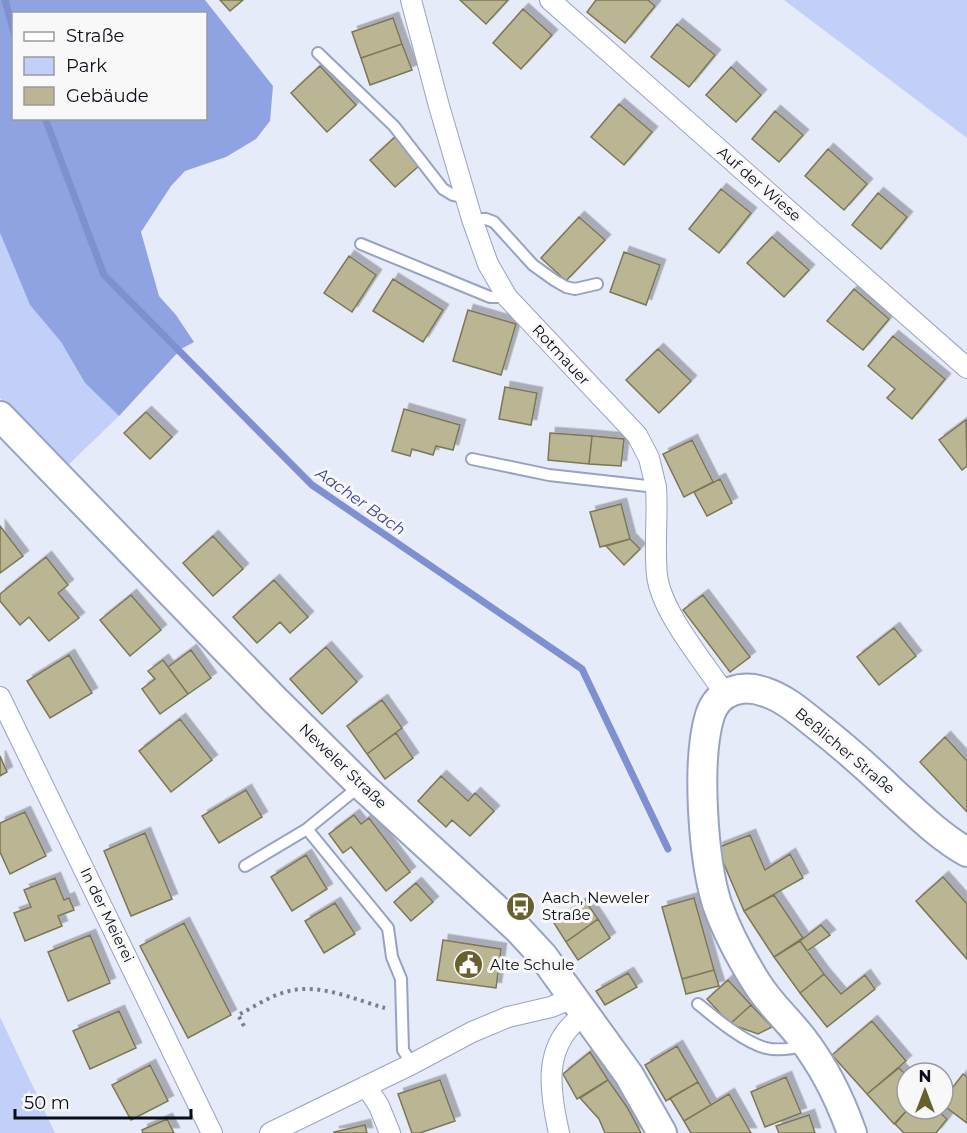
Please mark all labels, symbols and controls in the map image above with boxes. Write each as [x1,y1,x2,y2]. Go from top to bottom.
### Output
legend [12,12,207,120]
text: Straße [66,25,125,47]
text: Park [66,55,107,77]
text: Gebäude [66,85,149,107]
street label: Auf der Wiese [714,142,805,225]
street label: Rotmauer [528,320,594,389]
water label: Aacher Bach [312,463,409,539]
street label: Beßlicher Straße [791,703,899,798]
street label: Neweler Straße [295,719,391,812]
street label: In der Meierei [76,864,139,965]
place label: Aach, Neweler Straße [542,888,649,924]
bus stop icon: Aach, Neweler Straße [505,891,537,923]
public building icon: Alte Schule [453,949,485,981]
place label: Alte Schule [490,955,574,974]
north arrow [895,1061,955,1121]
text: N [919,1067,931,1086]
scale bar [15,1082,190,1120]
text: 50 m [24,1092,70,1114]

